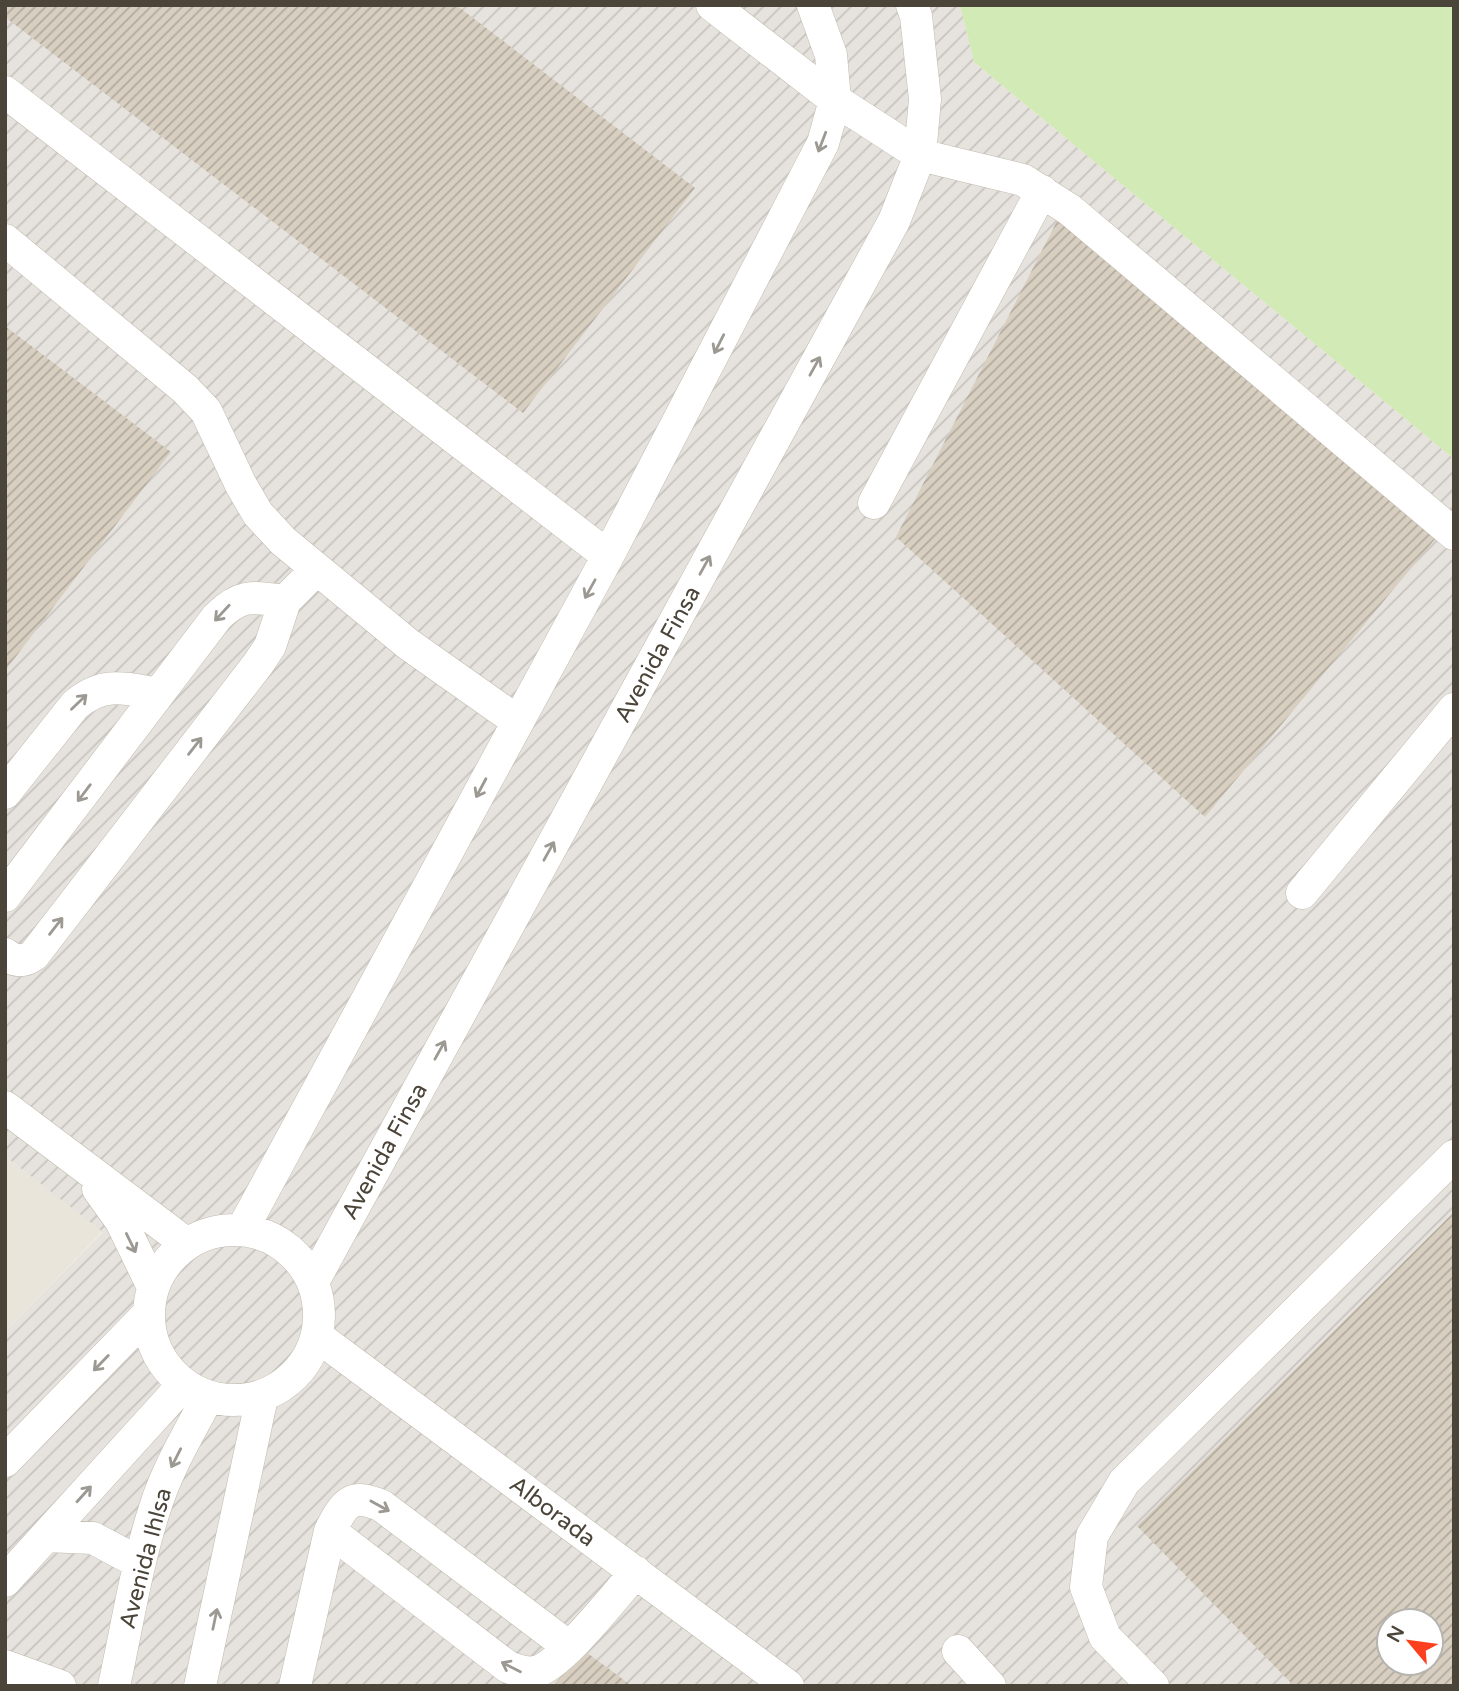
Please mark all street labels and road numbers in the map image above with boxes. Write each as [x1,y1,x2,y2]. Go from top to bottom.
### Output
street label: Avenida Finsa [609,581,707,728]
street label: Avenida Finsa [336,1078,434,1225]
street label: Alborada [504,1470,601,1553]
street label: Avenida Ihlsa [114,1485,178,1632]

